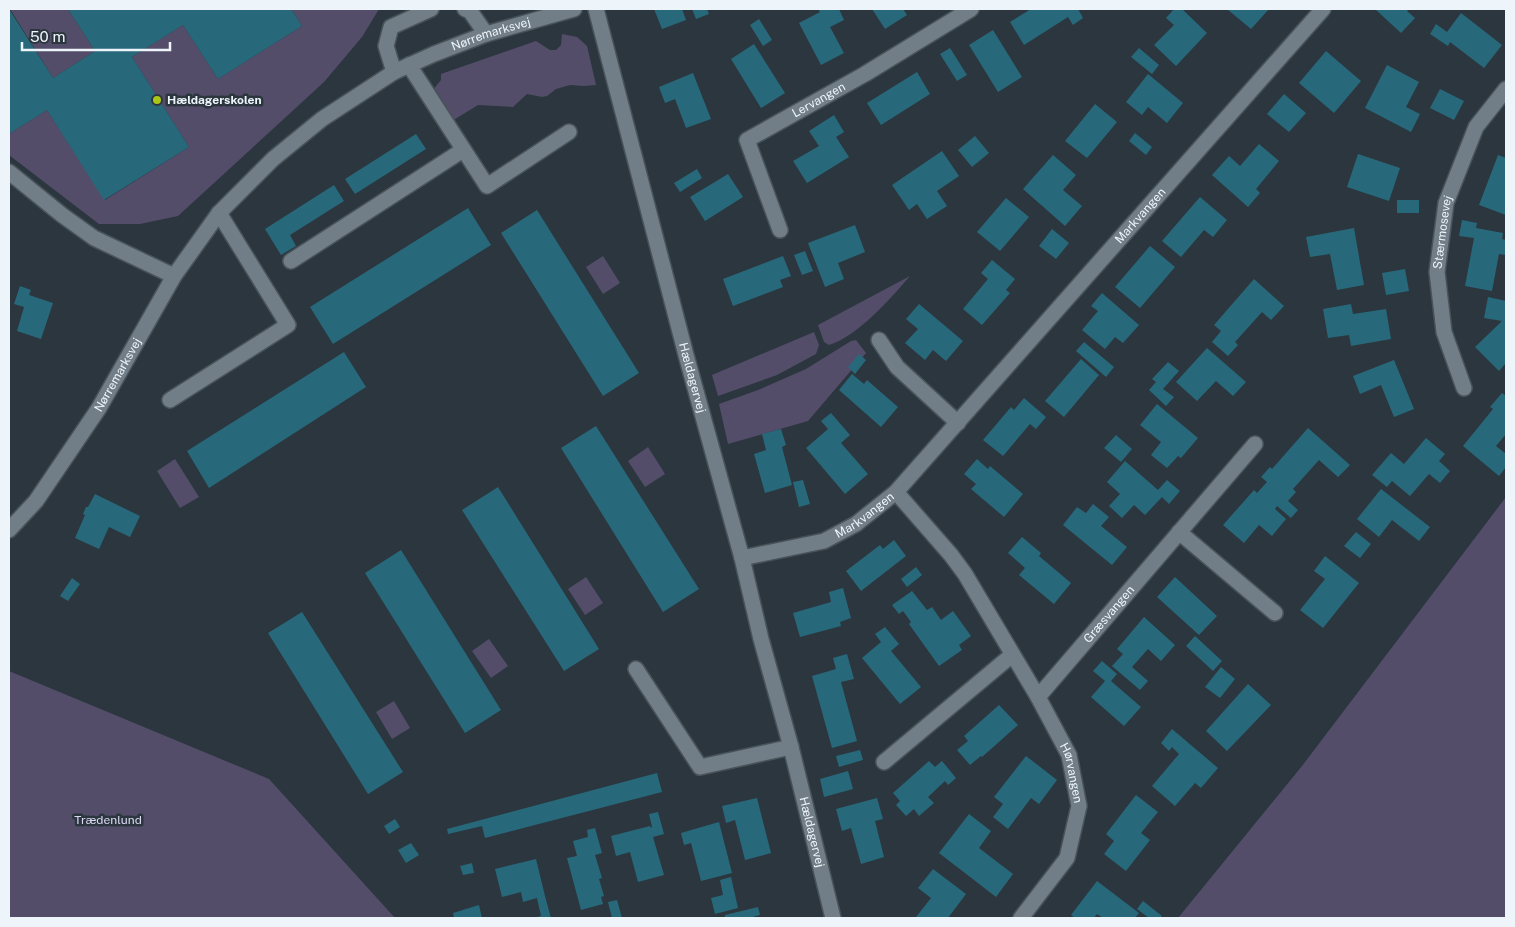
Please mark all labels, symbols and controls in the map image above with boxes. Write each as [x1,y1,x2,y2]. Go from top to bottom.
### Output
street label: Nørremarksvej [449,15,532,54]
scale bar [22,20,170,52]
text: 50 m [30,28,65,45]
street label: Lervangen [790,79,848,120]
place label: Hældagerskolen [167,93,262,107]
marker: Hældagerskolen [151,94,163,106]
street label: Markvangen [1112,185,1169,246]
street label: Stærmosevej [1430,193,1455,270]
street label: Nørremarksvej [91,336,144,414]
street label: Hældagervej [676,341,709,414]
street label: Markvangen [833,489,897,541]
street label: Græsvangen [1081,583,1137,646]
street label: Hørvangen [1057,740,1085,804]
street label: Hældagervej [796,795,827,869]
park label: Trædenlund [74,813,142,827]

